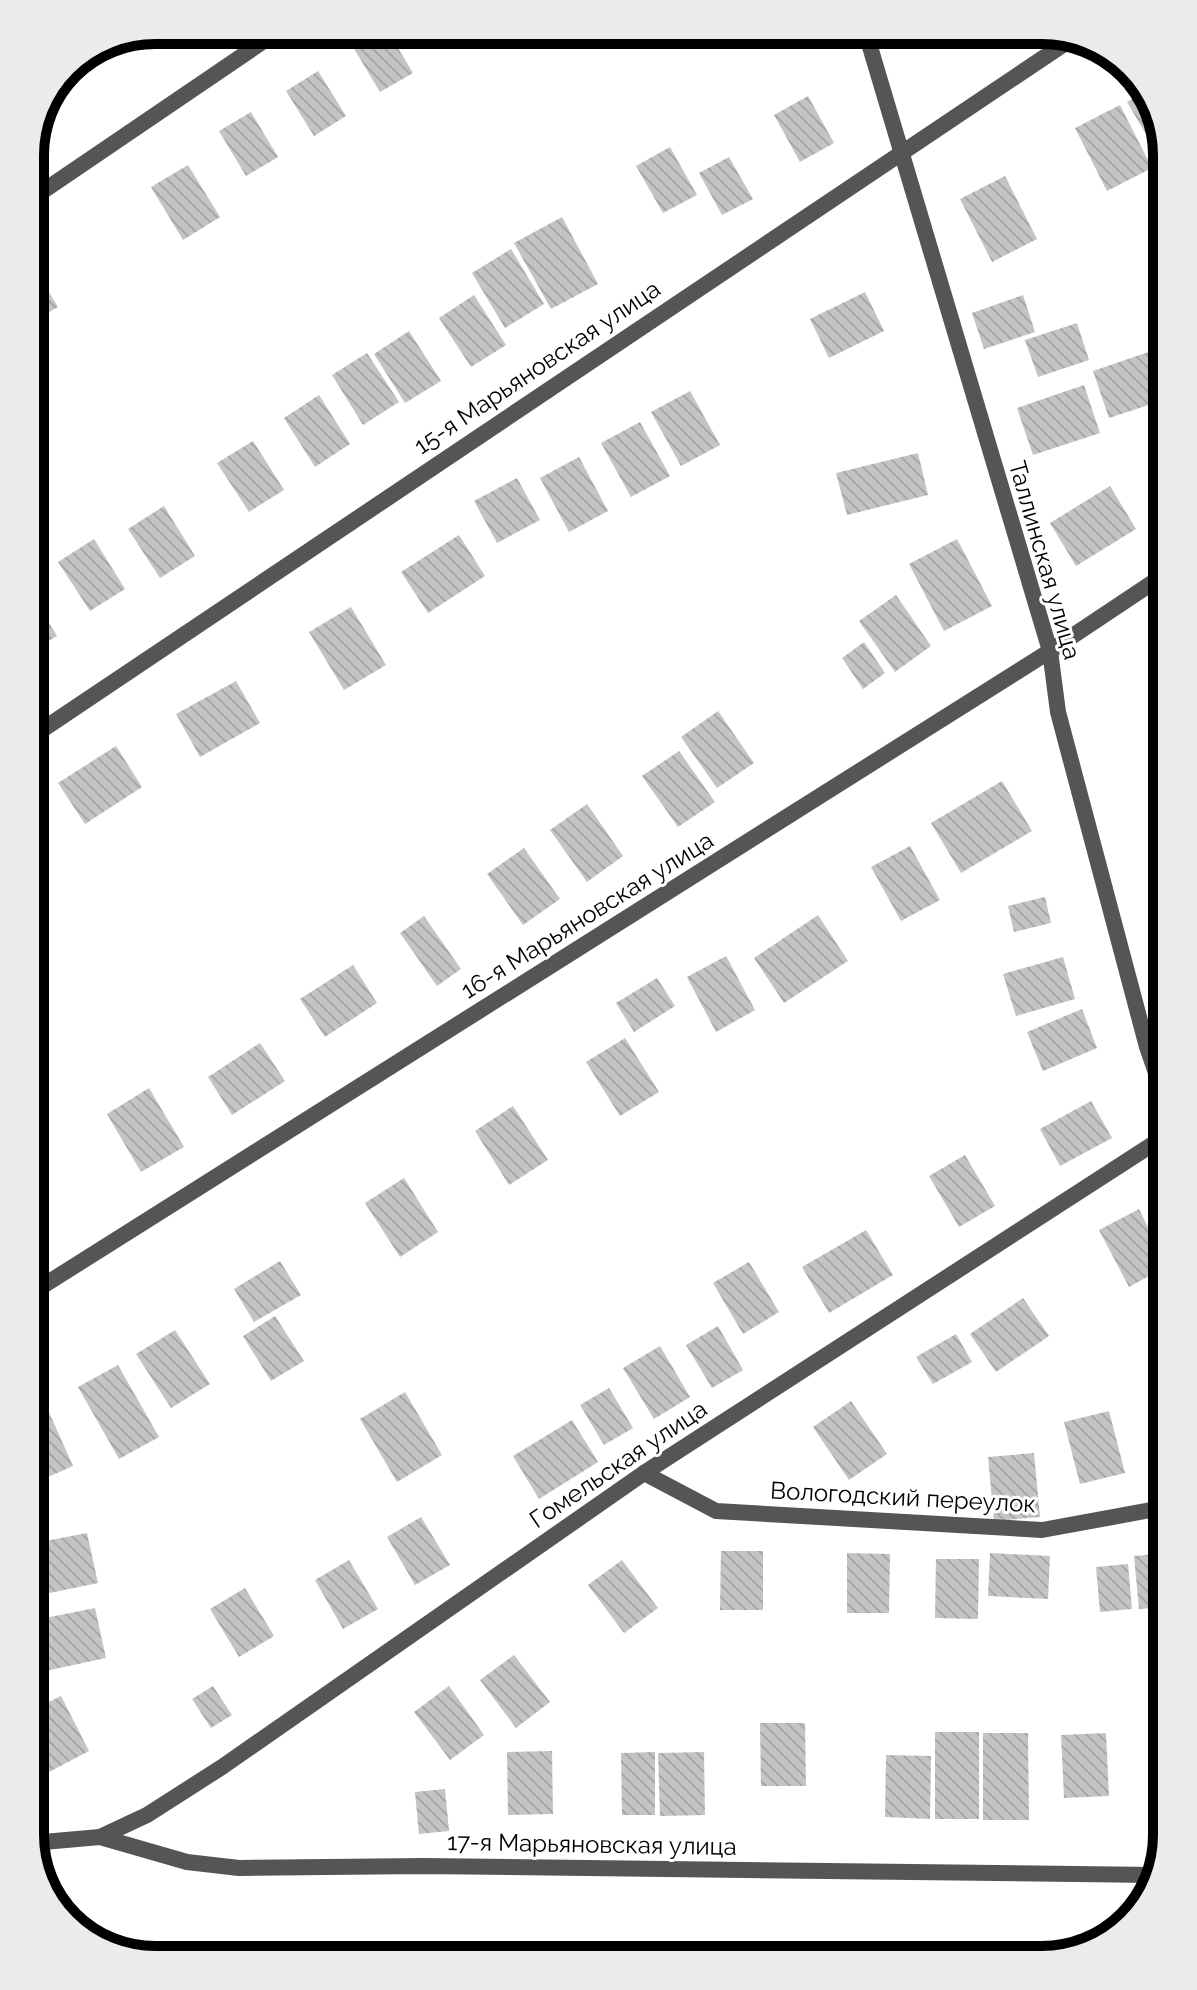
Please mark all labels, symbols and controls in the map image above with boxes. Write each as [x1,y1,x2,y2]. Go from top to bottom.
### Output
street label: 15-я Марьяновская улица [408,274,666,460]
street label: Таллинская улица [1003,457,1087,663]
street label: 16-я Марьяновская улица [456,825,718,1005]
street label: Гомельская улица [524,1394,712,1534]
street label: Вологодский переулок [769,1476,1037,1518]
street label: 17-я Марьяновская улица [447,1827,737,1861]

